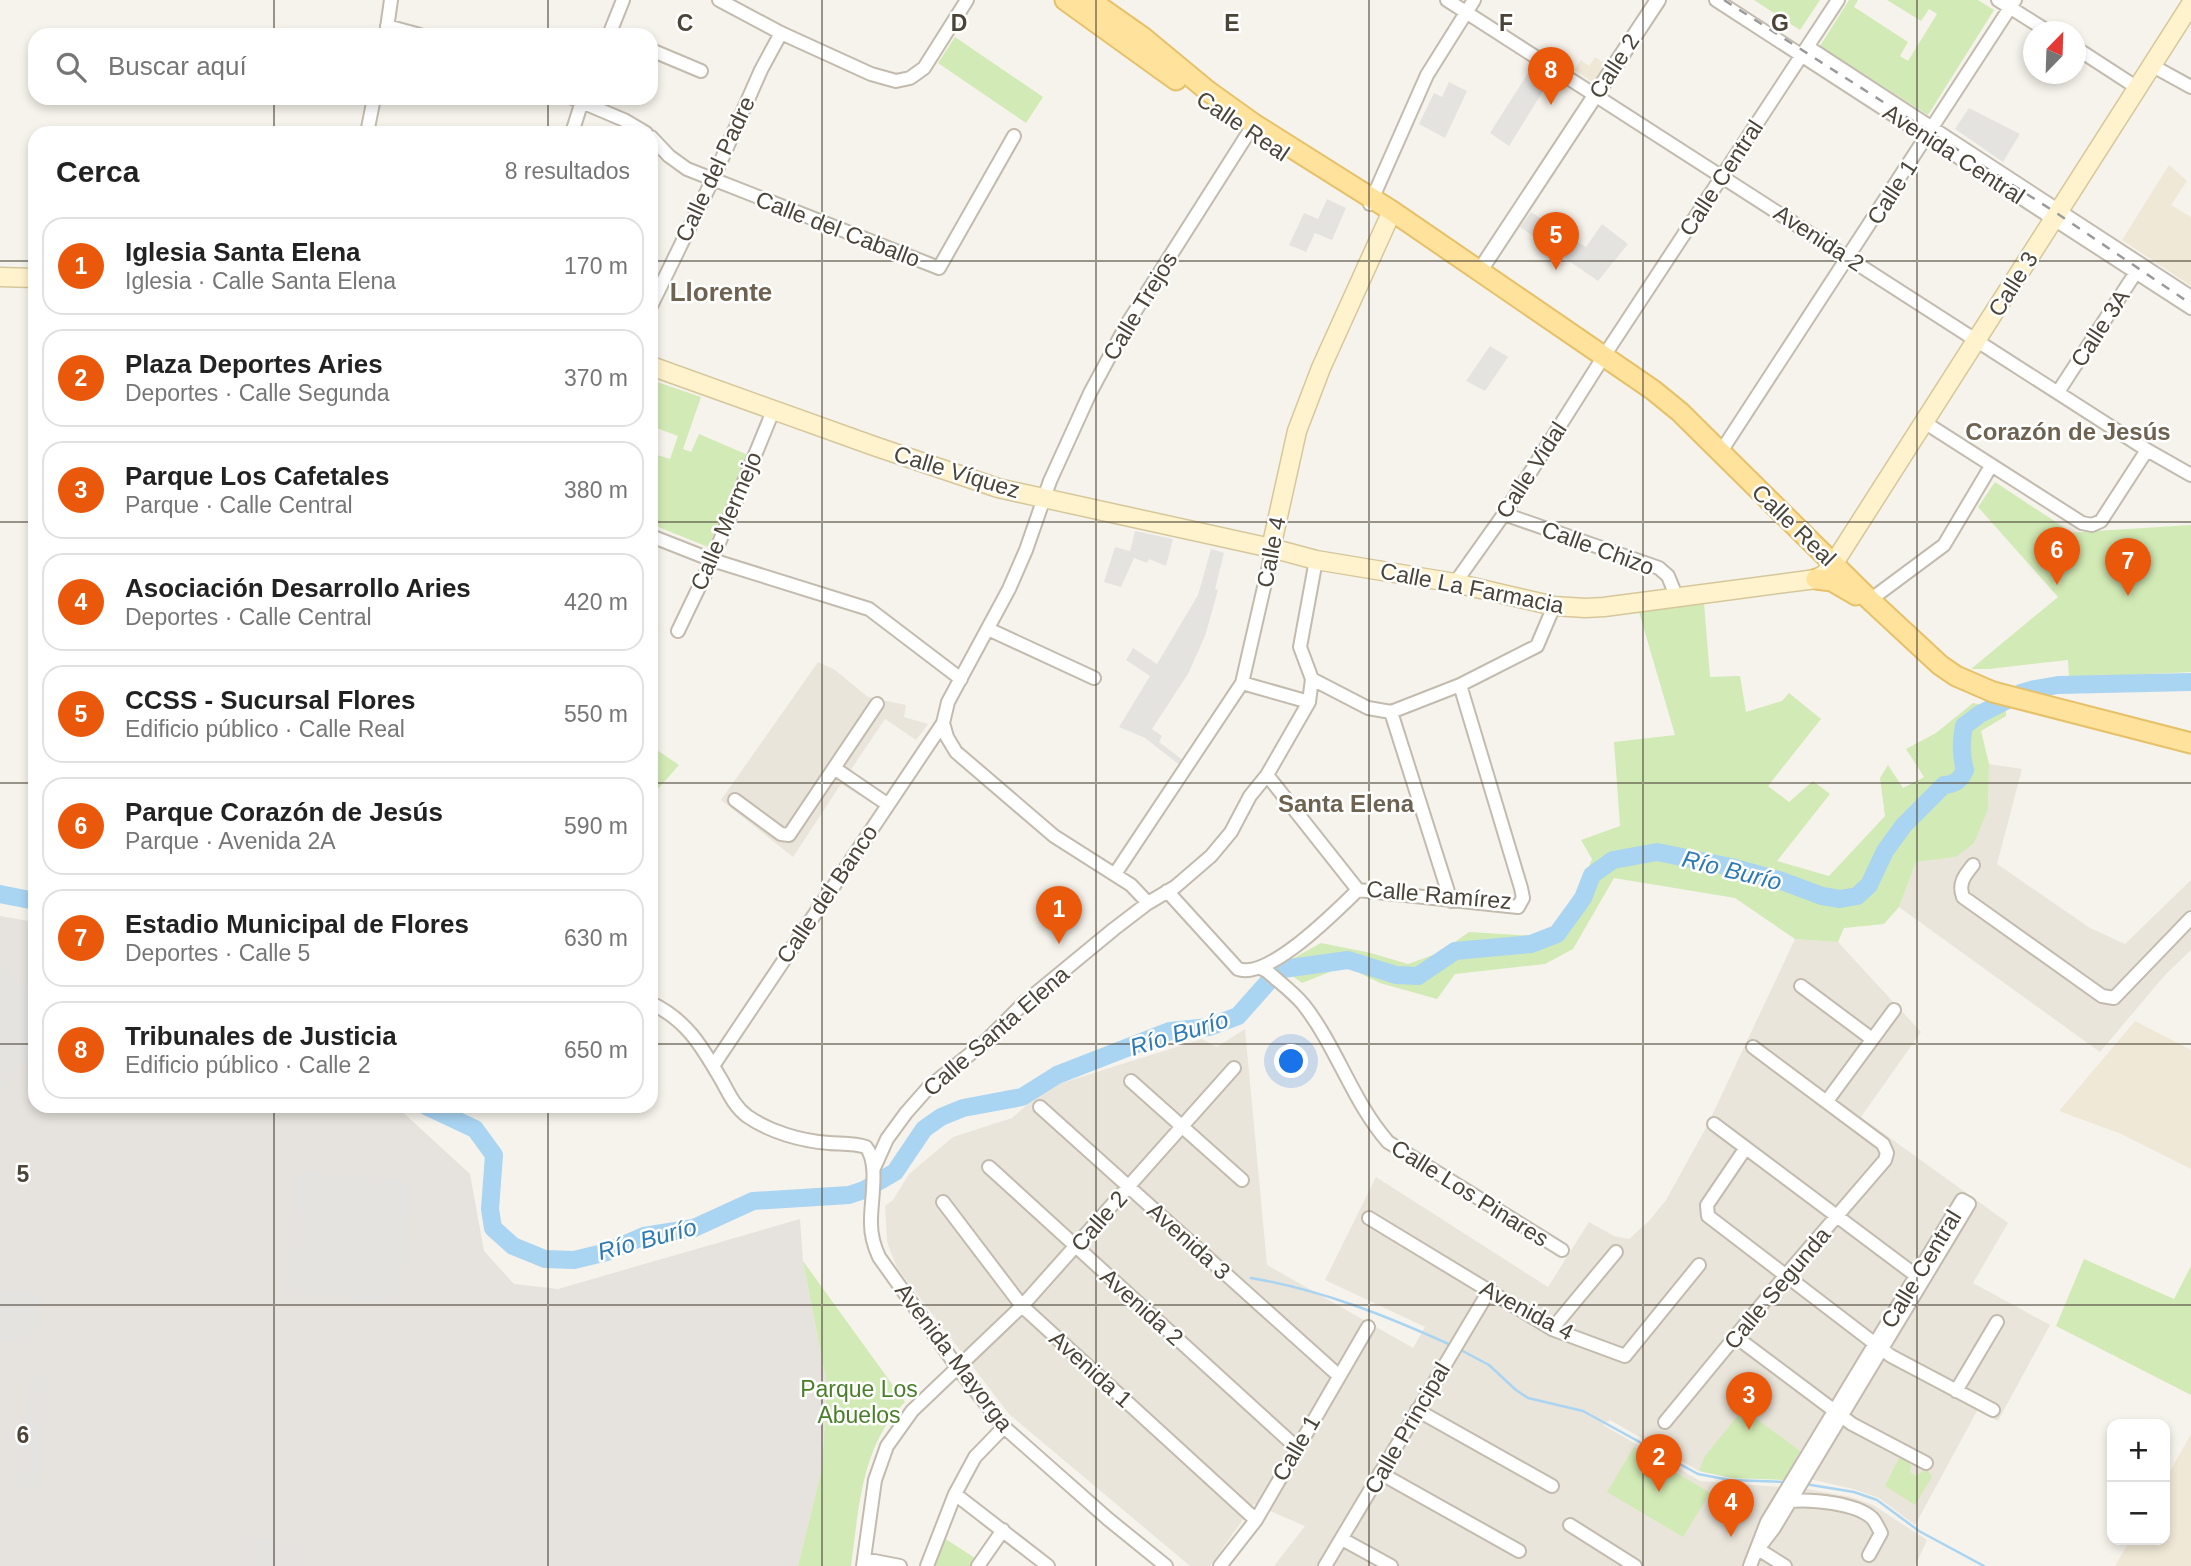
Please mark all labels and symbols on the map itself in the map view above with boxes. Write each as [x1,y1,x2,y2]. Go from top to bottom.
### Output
text: C [677,10,693,36]
text: D [951,10,967,36]
text: E [1224,10,1240,36]
text: F [1499,10,1513,36]
text: G [1771,10,1789,36]
north arrow [2023,21,2086,84]
street label: Calle 2 [1584,29,1644,103]
pin: 8 [1528,47,1574,105]
street label: Calle Real [1192,86,1294,166]
street label: Calle del Padre [670,92,760,246]
street label: Avenida Central [1878,99,2030,209]
street label: Calle Central [1674,115,1768,241]
street label: Calle 1 [1862,155,1922,229]
street label: Calle del Caballo [752,186,924,272]
street label: Avenida 2 [1769,199,1869,277]
pin: 5 [1533,212,1579,270]
street label: Calle Trejos [1098,247,1182,365]
street label: Calle 3 [1983,247,2043,321]
district label: Llorente [670,277,772,307]
street label: Calle 3A [2065,284,2135,372]
street label: Calle Vidal [1490,417,1572,523]
district label: Corazón de Jesús [1965,418,2171,445]
street label: Calle Víquez [891,441,1023,503]
street label: Calle Mermejo [685,448,767,594]
street label: Calle Real [1747,479,1841,571]
street label: Calle 4 [1251,514,1291,590]
street label: Calle Chizo [1538,516,1658,580]
pin: 6 [2034,527,2080,585]
pin: 7 [2105,538,2151,596]
street label: Calle La Farmacia [1378,557,1566,619]
district label: Santa Elena [1278,790,1415,817]
street label: Calle del Banco [771,820,883,968]
water label: Río Burío [1680,845,1784,895]
street label: Calle Ramírez [1365,876,1513,914]
pin: 1 [1036,886,1082,944]
street label: Calle Santa Elena [918,961,1074,1101]
water label: Río Burío [1127,1005,1231,1061]
your location [1274,1044,1308,1078]
street label: Calle Los Pinares [1387,1134,1553,1252]
text: 5 [17,1161,30,1187]
street label: Calle 2 [1066,1185,1132,1257]
street label: Avenida 3 [1142,1197,1236,1285]
street label: Calle Central [1876,1205,1966,1333]
water label: Río Burío [595,1213,699,1265]
street label: Calle Segunda [1719,1222,1836,1354]
street label: Avenida 2 [1095,1263,1189,1351]
street label: Avenida 4 [1476,1275,1578,1345]
street label: Avenida Mayorga [890,1278,1018,1436]
street label: Avenida 1 [1044,1325,1138,1413]
street label: Calle Principal [1359,1358,1455,1498]
pin: 3 [1726,1372,1772,1430]
park label: Parque Los Abuelos [800,1376,918,1428]
street label: Calle 1 [1267,1410,1325,1486]
text: 6 [17,1422,29,1448]
pin: 2 [1636,1434,1682,1492]
pin: 4 [1708,1479,1754,1537]

